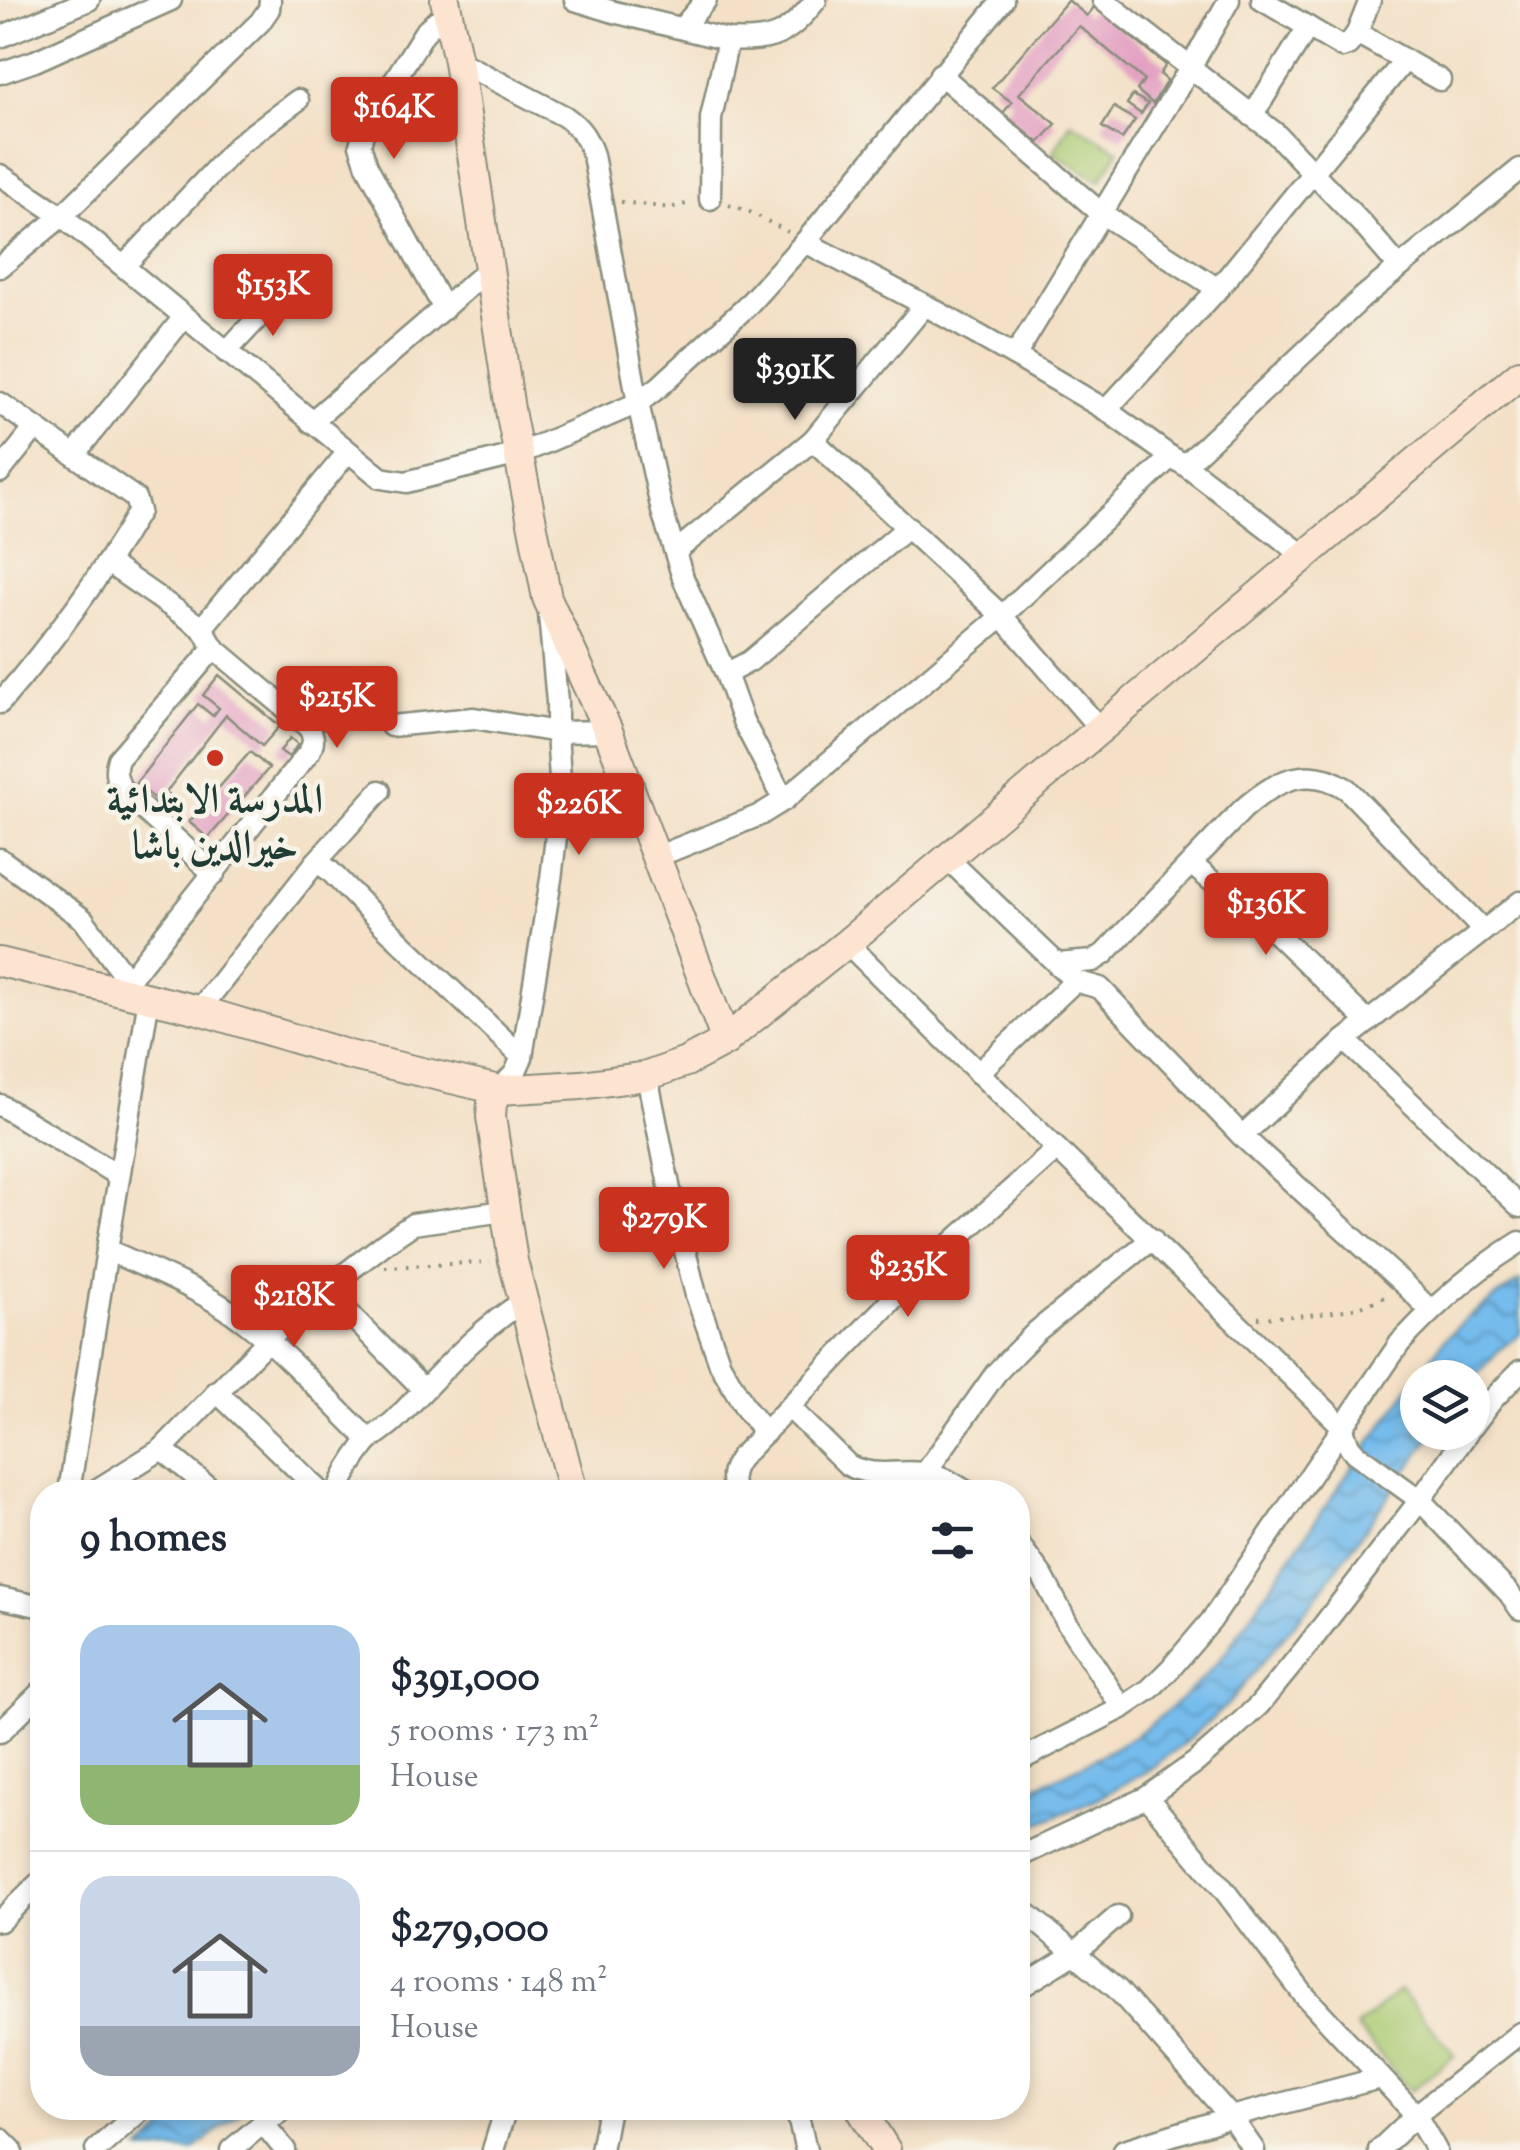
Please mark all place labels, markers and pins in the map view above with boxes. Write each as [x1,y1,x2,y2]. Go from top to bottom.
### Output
pin: $164K [324,77,464,162]
pin: $153K [203,254,343,339]
pin: $391K [725,338,865,423]
pin: $215K [267,666,407,751]
marker: المدرسة الابتدائية خيرالدين باشا [204,747,226,769]
pin: $226K [509,773,649,858]
place label: المدرسة الابتدائية خيرالدين باشا [107,774,323,877]
pin: $136K [1196,873,1336,958]
pin: $279K [594,1187,734,1272]
pin: $235K [838,1235,978,1320]
pin: $218K [224,1265,364,1350]

